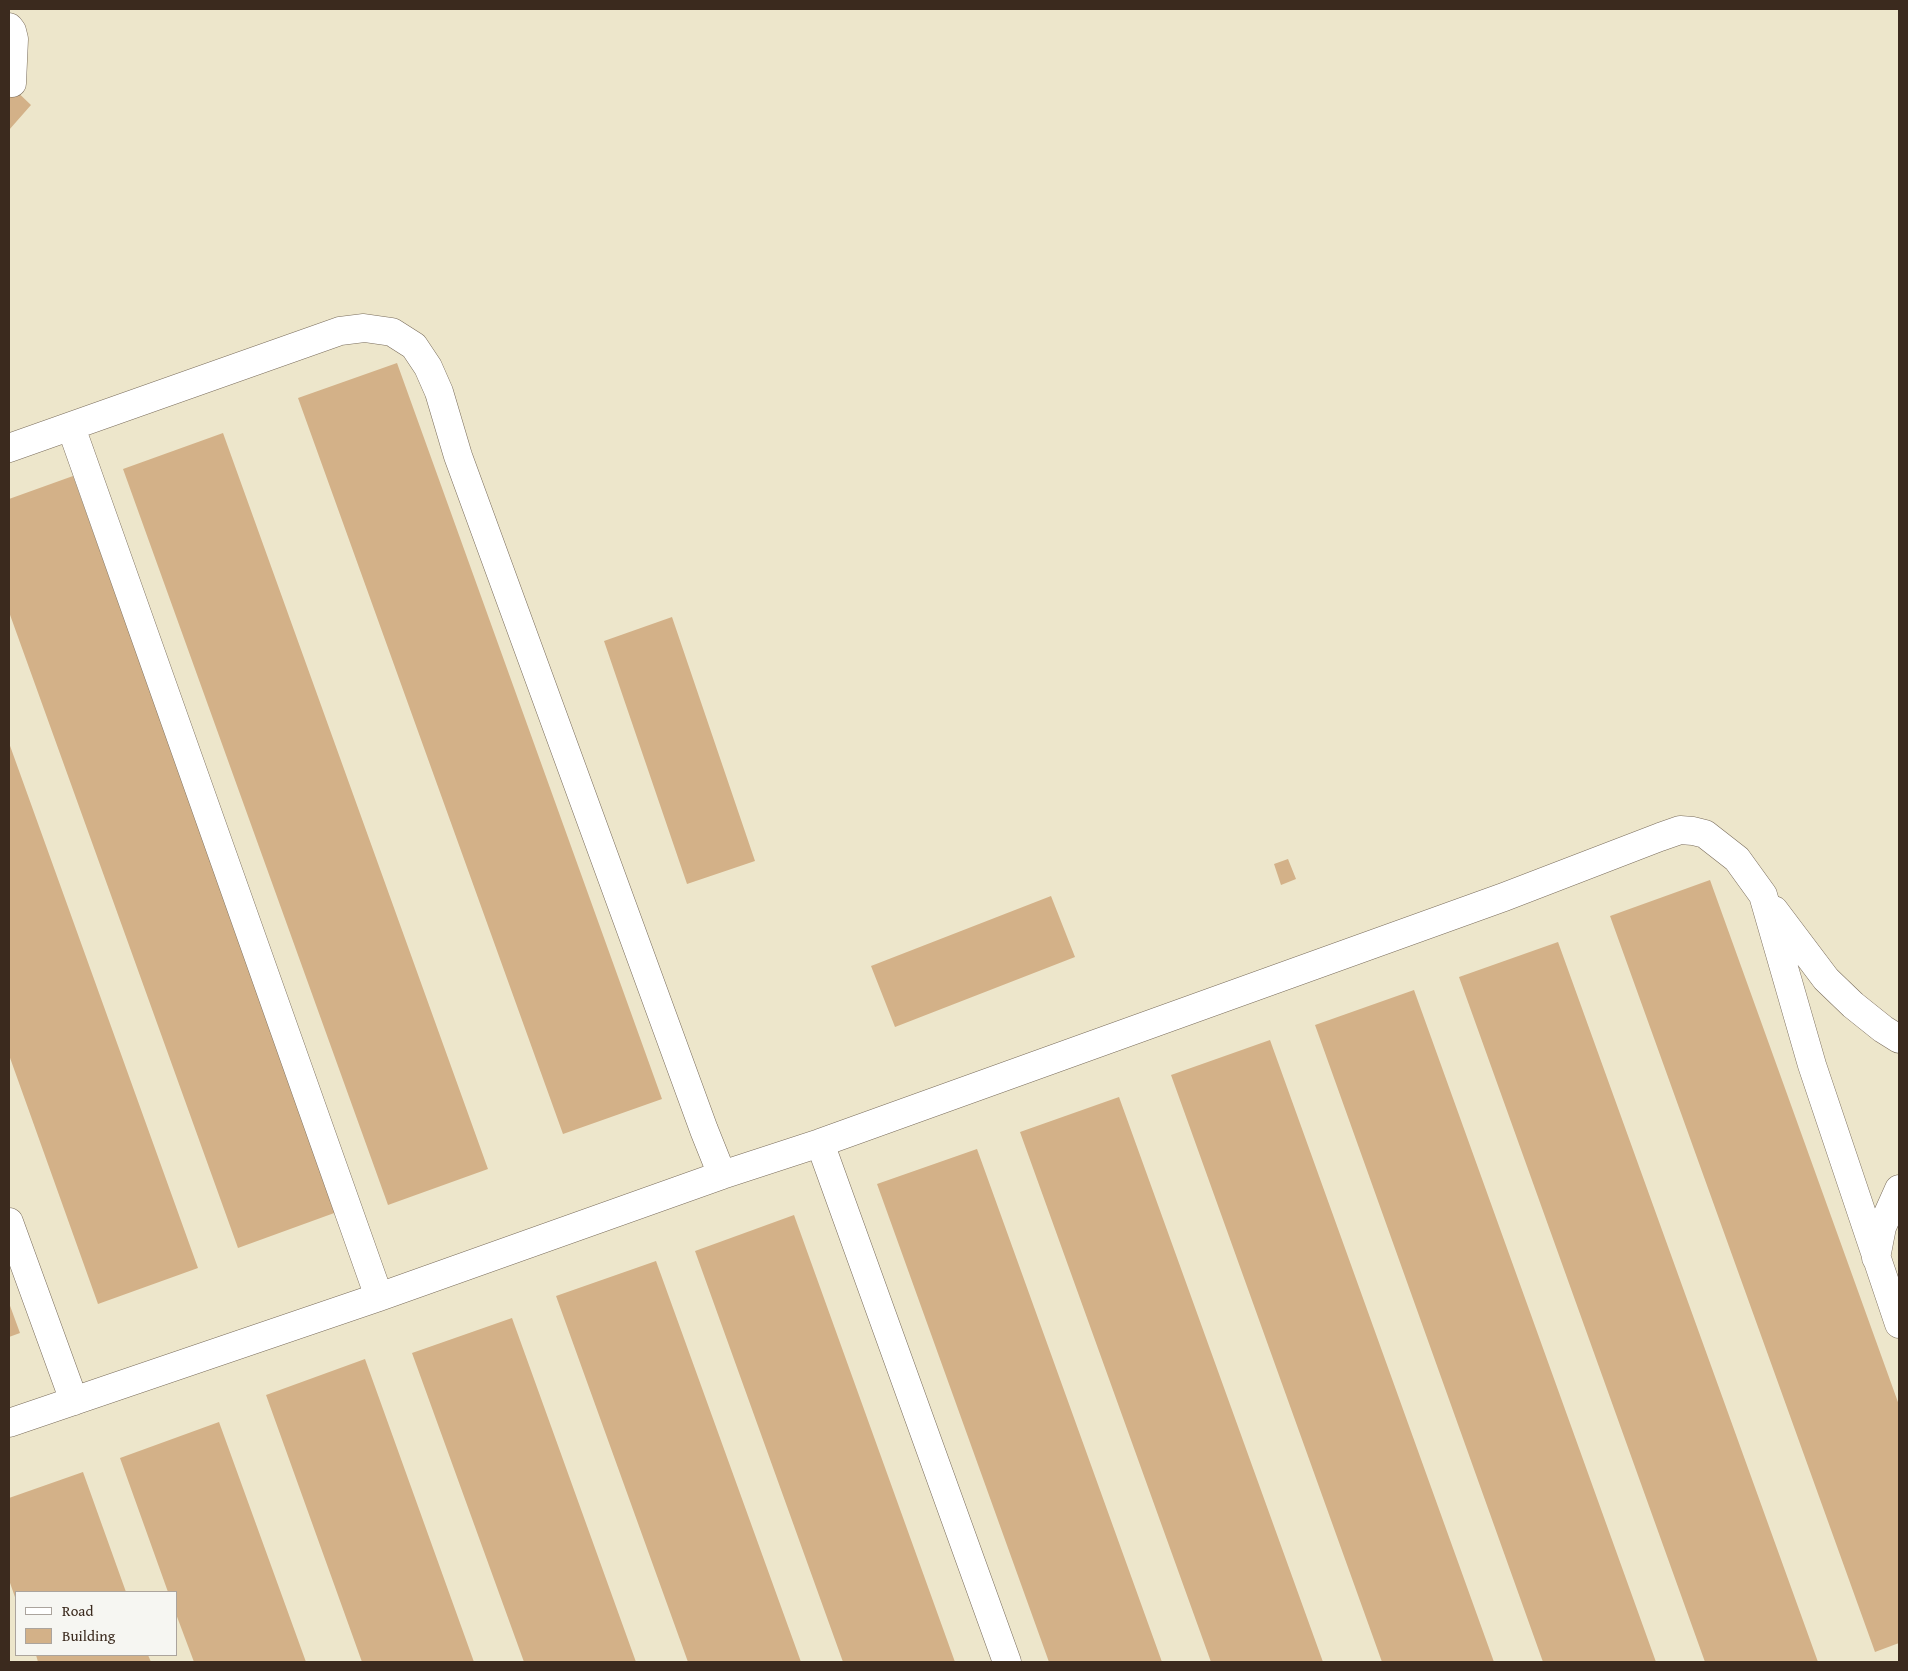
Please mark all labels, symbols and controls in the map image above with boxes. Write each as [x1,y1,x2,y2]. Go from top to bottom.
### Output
legend [15,1591,178,1656]
text: Road [62,1600,93,1621]
text: Building [62,1625,115,1646]

